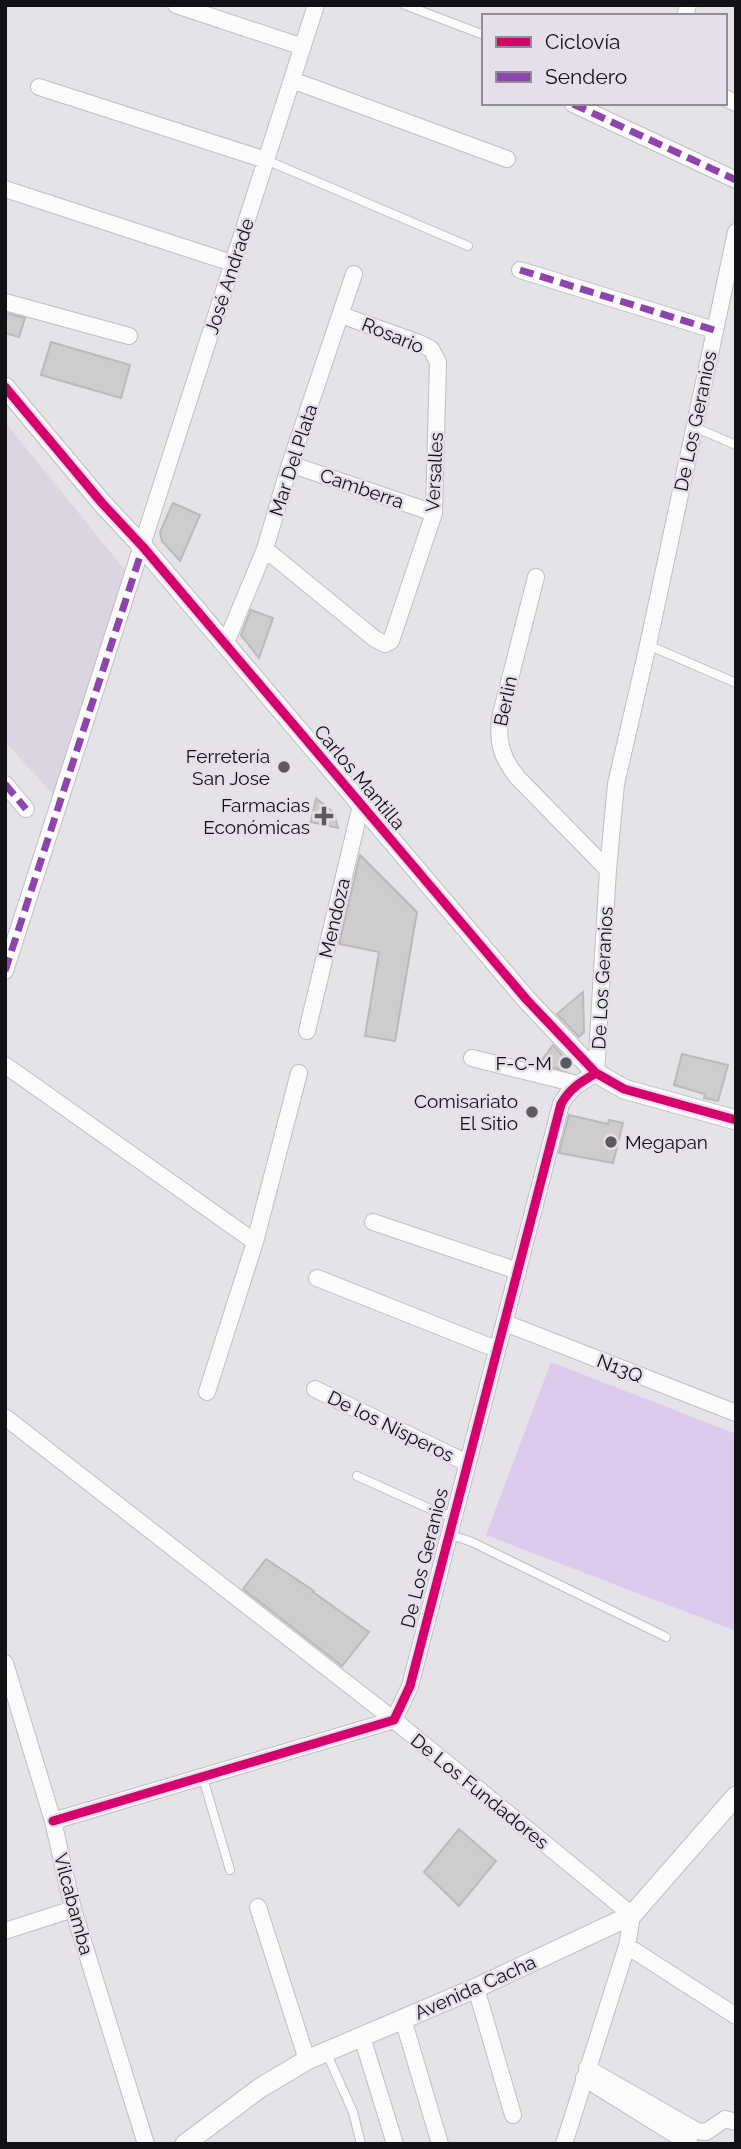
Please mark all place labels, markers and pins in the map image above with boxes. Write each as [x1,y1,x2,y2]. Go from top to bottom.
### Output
place label: Ferretería San Jose [186,745,270,789]
marker: Ferretería San Jose [276,759,292,775]
place label: Farmacias Económicas [203,794,310,838]
marker: Farmacias Económicas [316,808,332,824]
place label: F-C-M [495,1052,552,1074]
marker: F-C-M [558,1055,574,1071]
place label: Comisariato El Sitio [414,1090,518,1134]
marker: Comisariato El Sitio [524,1104,540,1120]
place label: Megapan [625,1131,708,1153]
marker: Megapan [603,1134,619,1150]

